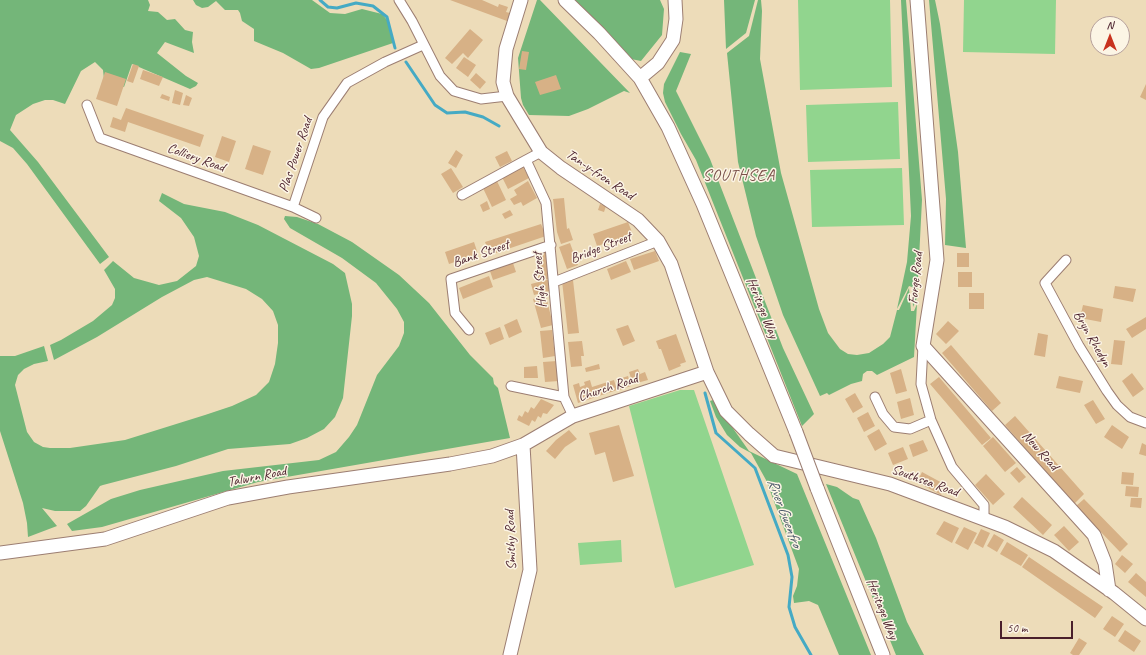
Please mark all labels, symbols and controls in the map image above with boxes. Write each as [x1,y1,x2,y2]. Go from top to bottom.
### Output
north arrow [1090,16,1130,56]
text: N [1107,18,1113,32]
street label: Plas Power Road [275,115,317,195]
street label: Colliery Road [165,140,227,176]
street label: Tan-y-fron Road [563,146,637,204]
district label: SOUTHSEA [703,166,775,186]
street label: Bridge Street [568,229,634,267]
street label: Bank Street [451,237,511,271]
street label: High Street [529,251,551,309]
street label: Forge Road [905,251,927,305]
street label: Heritage Way [742,275,782,341]
street label: Bryn Rhedyn [1069,308,1115,370]
street label: Church Road [576,370,640,406]
street label: New Road [1018,428,1062,474]
street label: Southsea Road [889,461,961,501]
street label: Talwrn Road [226,463,288,491]
water label: River Gwenfro [763,476,805,550]
street label: Smithy Road [502,510,520,570]
street label: Heritage Way [862,576,902,642]
scale bar [1002,613,1075,639]
text: 50 m [1007,620,1027,636]

